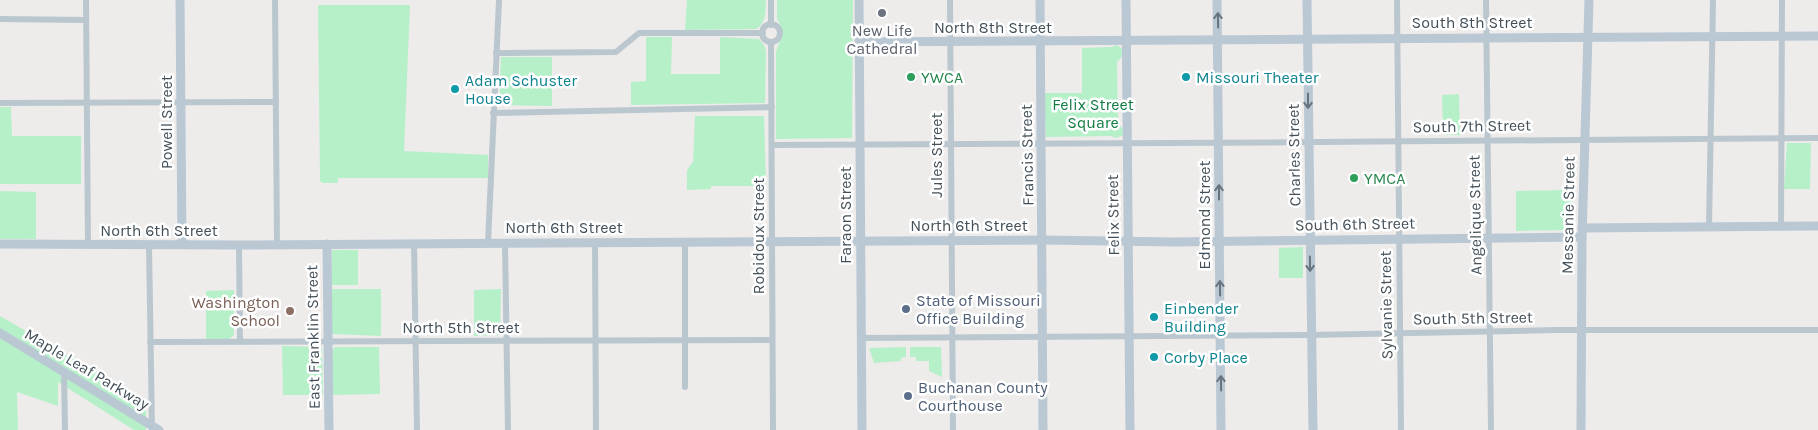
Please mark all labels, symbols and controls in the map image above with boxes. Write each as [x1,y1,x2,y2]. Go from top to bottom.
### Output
marker: New Life Cathedral [876,7,888,19]
one-way arrow [1213,12,1222,28]
street label: South 8th Street [1412,13,1532,32]
street label: North 8th Street [934,18,1052,37]
place label: New Life Cathedral [846,21,918,58]
place label: YWCA [921,68,963,87]
place label: Missouri Theater [1196,68,1319,87]
place label: Adam Schuster House [465,71,577,108]
marker: YWCA [905,71,917,83]
marker: Missouri Theater [1180,71,1192,83]
street label: Powell Street [157,75,176,169]
marker: Adam Schuster House [449,83,461,95]
one-way arrow [1303,92,1313,109]
park label: Felix Street Square [1052,95,1134,132]
street label: Charles Street [1284,103,1304,207]
street label: Francis Street [1017,104,1037,206]
street label: Jules Street [927,113,946,197]
street label: South 7th Street [1413,115,1531,137]
street label: Angelique Street [1464,155,1486,275]
street label: Messanie Street [1557,156,1579,274]
street label: Edmond Street [1195,160,1214,270]
street label: Faraon Street [836,166,855,264]
place label: YMCA [1364,169,1405,188]
marker: YMCA [1348,172,1360,184]
street label: Felix Street [1103,174,1123,256]
street label: Robidoux Street [749,178,768,294]
one-way arrow [1214,184,1224,200]
street label: South 6th Street [1295,213,1415,235]
street label: North 6th Street [910,216,1028,235]
street label: North 6th Street [505,218,623,237]
street label: North 6th Street [100,221,218,240]
street label: Sylvanie Street [1376,250,1396,360]
one-way arrow [1305,255,1315,271]
street label: East Franklin Street [302,265,324,409]
one-way arrow [1215,281,1224,297]
place label: State of Missouri Office Building [916,291,1041,328]
place label: Washington School [191,293,280,330]
place label: Einbender Building [1164,299,1238,336]
marker: State of Missouri Office Building [900,303,912,315]
marker: Washington School [284,305,296,317]
street label: South 5th Street [1413,307,1533,329]
marker: Einbender Building [1148,311,1160,323]
street label: North 5th Street [402,318,520,337]
street label: Maple Leaf Parkway [21,324,153,414]
place label: Corby Place [1164,348,1248,367]
marker: Corby Place [1148,351,1160,363]
one-way arrow [1216,375,1226,392]
place label: Buchanan County Courthouse [918,378,1048,415]
marker: Buchanan County Courthouse [902,390,914,402]

